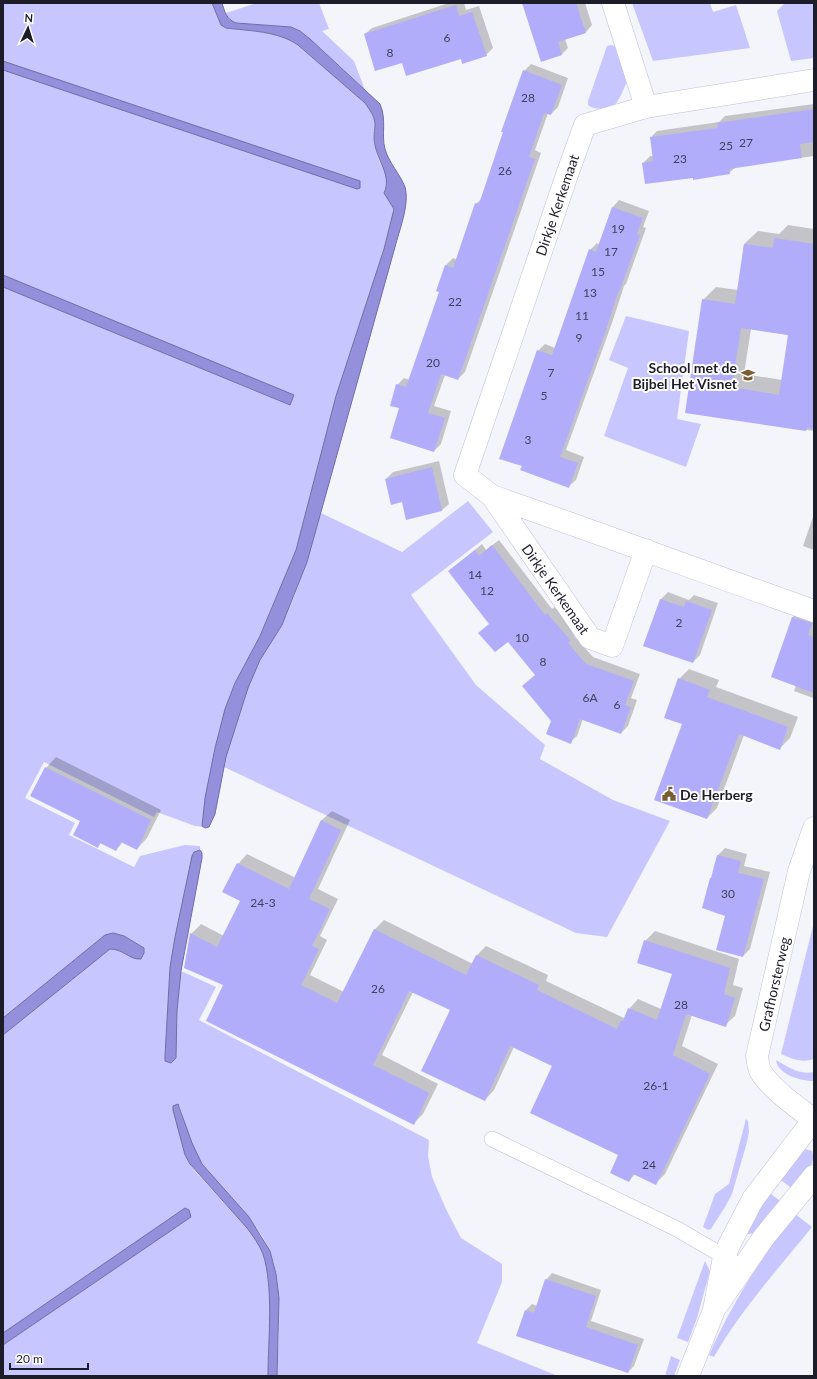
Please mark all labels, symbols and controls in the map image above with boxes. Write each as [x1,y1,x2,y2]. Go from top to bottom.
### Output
north arrow [8,8,48,48]
text: N [24,11,33,24]
house number: 6 [444,30,451,45]
house number: 8 [387,45,394,60]
house number: 28 [521,90,535,105]
house number: 27 [739,135,753,150]
house number: 25 [719,138,733,153]
house number: 23 [673,151,687,166]
street label: Dirkje Kerkemaat [532,152,582,258]
house number: 26 [498,163,512,178]
house number: 19 [611,221,625,236]
house number: 17 [604,244,618,259]
house number: 15 [591,264,605,279]
house number: 13 [583,285,597,300]
house number: 22 [448,294,462,309]
house number: 11 [575,308,589,323]
house number: 9 [576,330,583,345]
house number: 20 [426,355,440,370]
place label: School met de Bijbel Het Visnet [632,359,738,392]
house number: 7 [548,365,555,380]
school or university icon: School met de Bijbel Het Visnet [740,367,756,383]
house number: 5 [541,388,548,403]
house number: 3 [525,432,532,447]
street label: Dirkje Kerkemaat [519,541,593,637]
house number: 14 [468,567,482,582]
house number: 12 [480,583,494,598]
house number: 2 [676,615,683,630]
house number: 10 [515,630,529,645]
house number: 8 [540,654,547,669]
house number: 6A [582,690,598,705]
house number: 6 [614,697,621,712]
public building icon: De Herberg [661,786,677,802]
place label: De Herberg [680,786,753,803]
house number: 30 [721,886,735,901]
house number: 24-3 [250,895,276,910]
street label: Grafhorsterweg [755,935,793,1033]
house number: 26 [371,981,385,996]
house number: 28 [674,997,688,1012]
house number: 26-1 [643,1078,669,1093]
house number: 24 [642,1157,656,1172]
scale bar [10,1345,88,1371]
text: 20 m [16,1351,43,1366]

